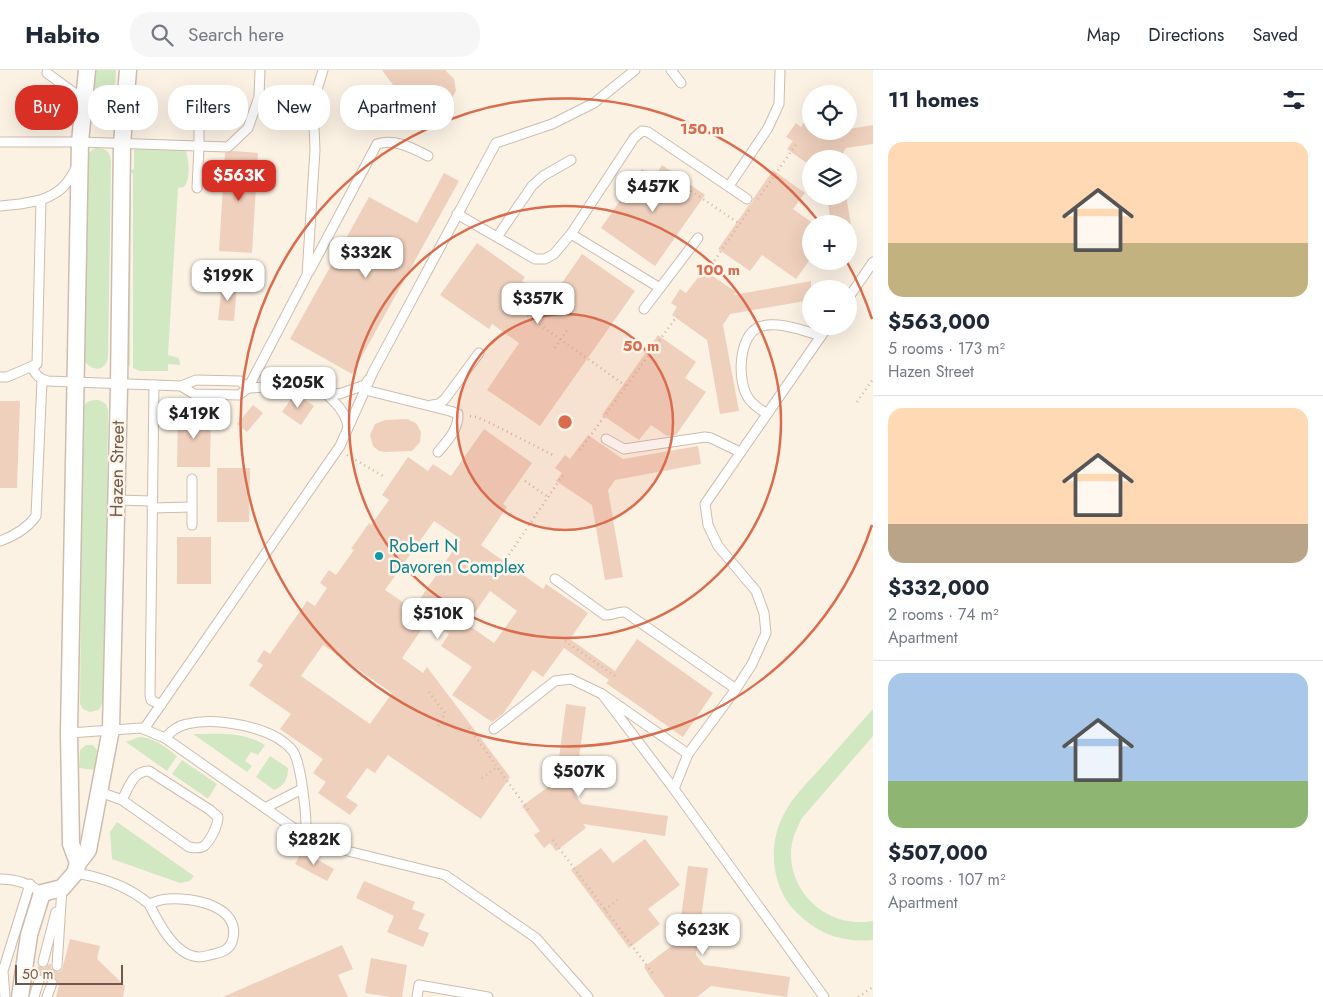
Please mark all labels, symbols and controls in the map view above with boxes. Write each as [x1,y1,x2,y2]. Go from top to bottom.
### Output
search box [130,12,480,57]
text: Habito [25,17,100,52]
icon: search [148,21,176,49]
text: Search here [188,21,284,48]
text: Map [1087,22,1120,48]
text: Directions [1148,22,1224,48]
text: Saved [1252,22,1298,48]
chip: Buy [15,85,78,130]
chip: Rent [88,85,158,130]
chip: Filters [168,85,248,130]
chip: New [258,85,330,130]
chip: Apartment [340,85,454,130]
map controls [802,85,857,335]
button: locate [802,85,857,140]
text: 11 homes [888,85,979,115]
icon: filters [1280,86,1308,114]
text: 150 m [680,118,724,140]
button: layers [802,150,857,205]
pin: $563K [204,160,274,202]
text: $563K [213,164,265,187]
pin: $457K [618,170,688,213]
text: $457K [627,175,679,198]
icon: home [1053,175,1143,265]
button: + [802,215,857,270]
pin: $332K [331,236,401,279]
text: $332K [340,241,392,264]
text: 100 m [696,259,740,281]
pin: $199K [193,260,263,302]
text: $199K [203,264,253,287]
button: − [802,280,857,335]
pin: $357K [503,282,573,325]
text: $357K [512,287,564,310]
text: $563,000 [888,307,990,337]
text: 50 m [623,335,659,357]
text: 5 rooms · 173 m² [888,337,1005,360]
text: Hazen Street [888,360,974,383]
pin: $205K [263,366,333,409]
text: $205K [272,371,324,394]
pin: $419K [159,398,229,440]
text: $419K [168,402,220,425]
centre of rings [556,413,574,431]
street label: Hazen Street [103,420,131,518]
icon: home [1053,440,1143,530]
place label: Robert N Davoren Complex [389,533,525,580]
marker: Robert N Davoren Complex [373,550,385,562]
text: $332,000 [888,573,989,603]
pin: $510K [403,598,473,640]
text: $510K [413,602,463,625]
text: 2 rooms · 74 m² [888,603,999,626]
text: Apartment [888,626,958,649]
icon: home [1053,705,1143,795]
pin: $507K [544,756,614,798]
text: $507K [553,760,605,783]
pin: $282K [279,824,349,866]
text: $282K [288,828,340,851]
text: $507,000 [888,838,988,868]
text: 3 rooms · 107 m² [888,868,1006,891]
text: Apartment [888,891,958,914]
pin: $623K [668,914,738,956]
text: $623K [677,918,729,941]
scale bar [15,962,122,985]
text: 50 m [22,964,53,984]

